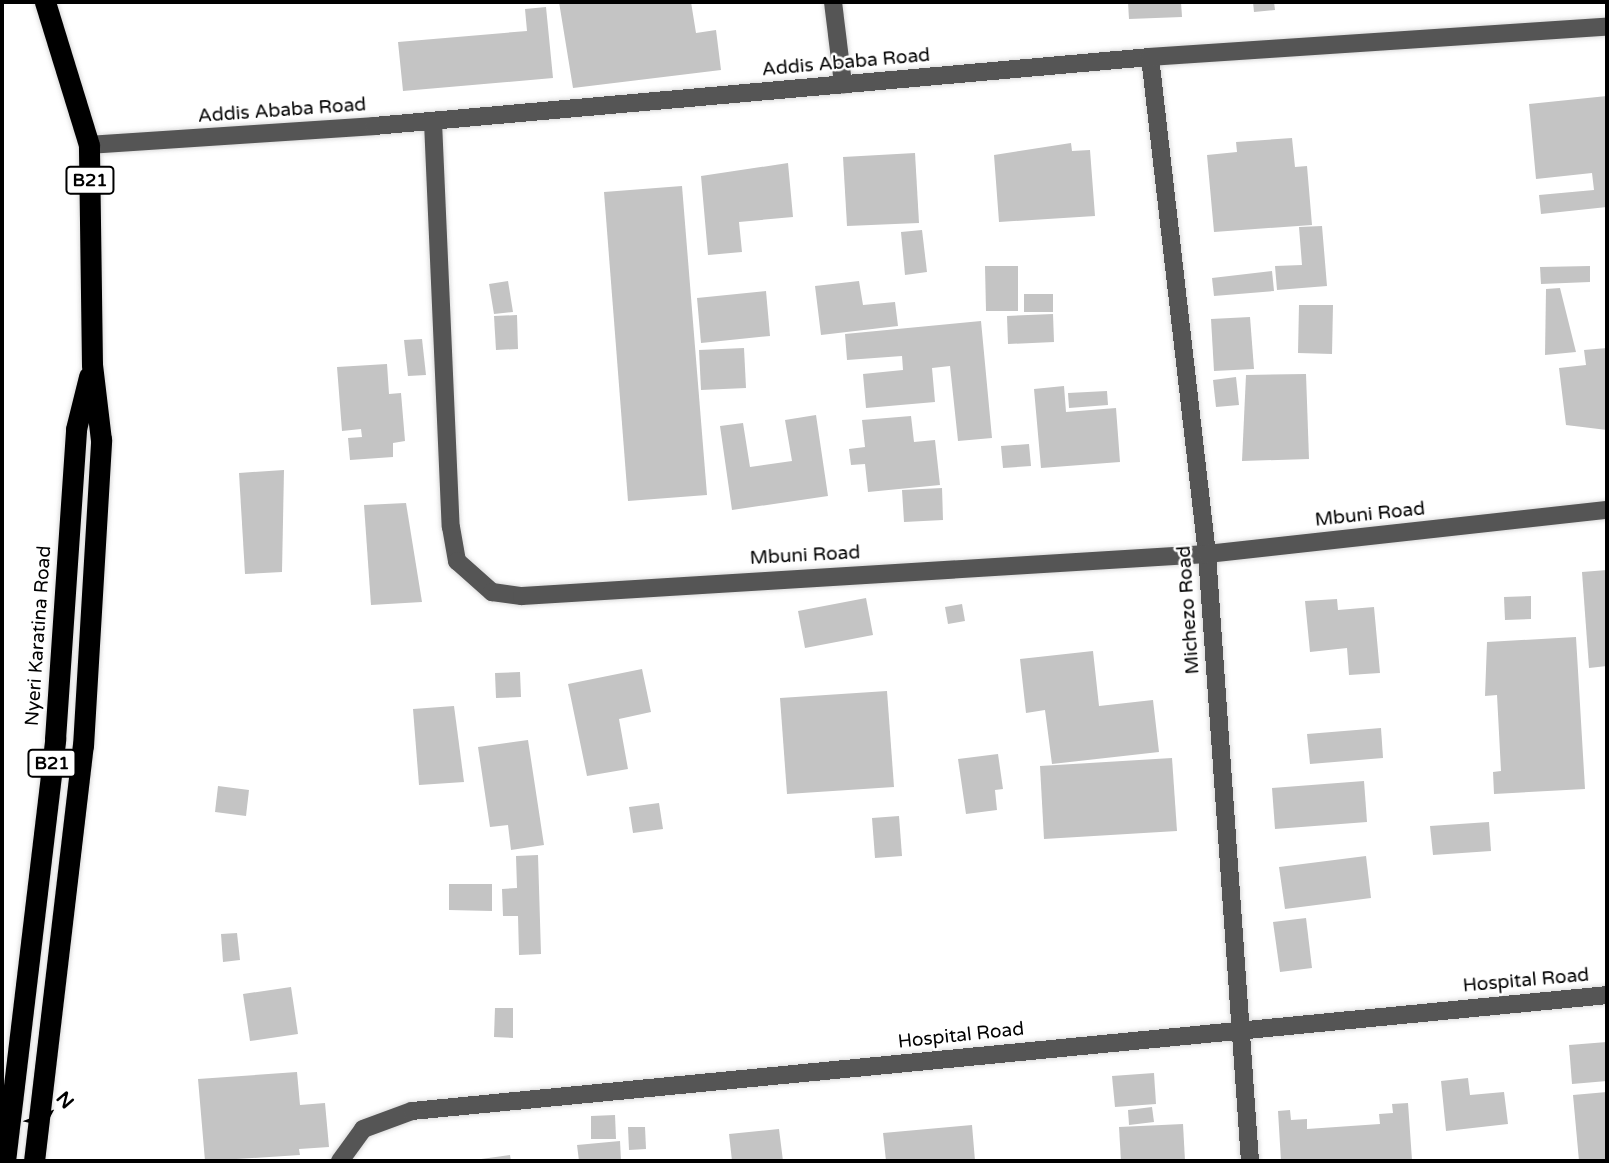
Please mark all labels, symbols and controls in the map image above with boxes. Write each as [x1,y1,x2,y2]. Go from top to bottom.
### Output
street label: Addis Ababa Road [761,44,931,82]
street label: Addis Ababa Road [197,94,367,128]
road number: B21 [64,166,116,195]
street label: Mbuni Road [1314,498,1426,532]
street label: Mbuni Road [749,542,861,570]
street label: Nyeri Karatina Road [21,545,57,727]
street label: Michezo Road [1173,545,1205,675]
road number: B21 [26,748,78,778]
street label: Hospital Road [1462,964,1590,998]
street label: Hospital Road [897,1018,1025,1054]
north arrow [14,1079,84,1149]
text: N [52,1087,78,1113]

